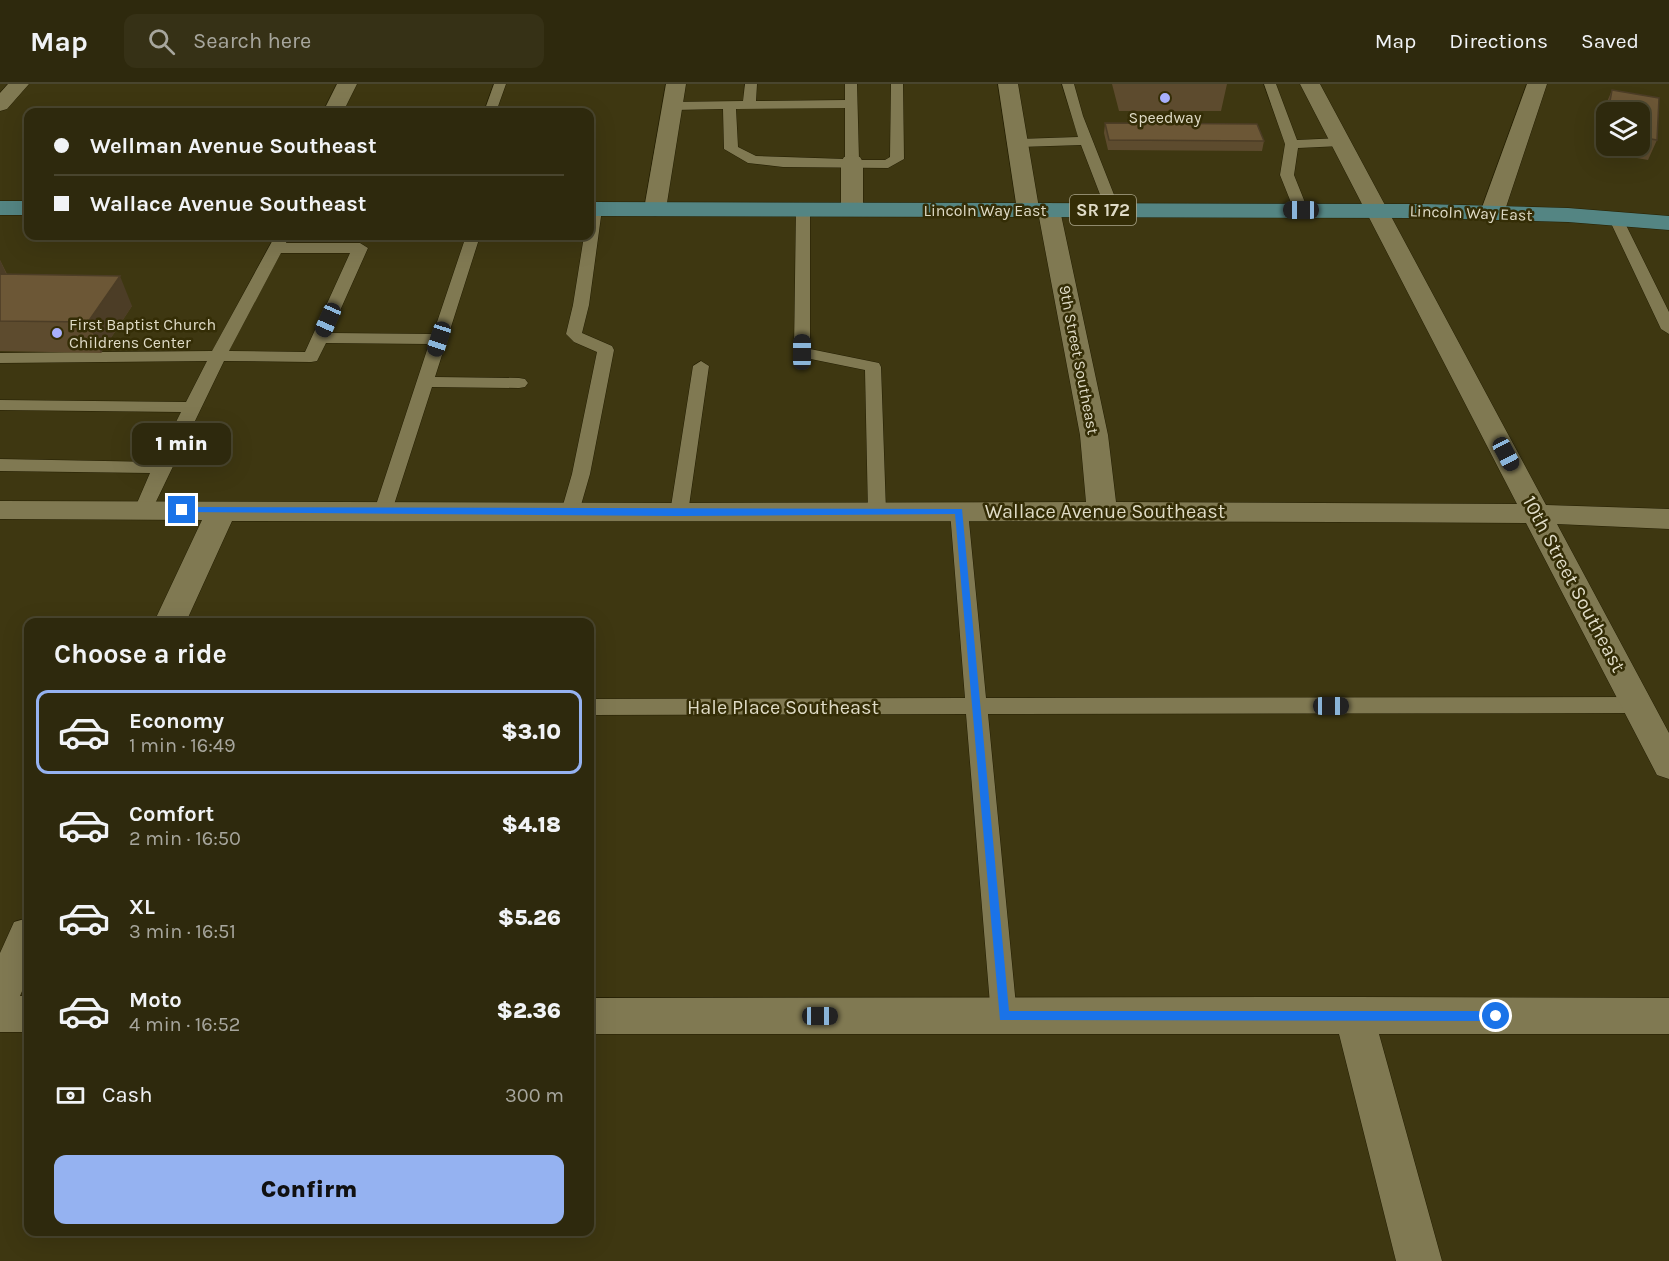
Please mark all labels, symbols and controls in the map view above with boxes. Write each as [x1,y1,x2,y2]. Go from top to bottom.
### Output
search box [124,14,544,68]
text: Map [30,25,88,58]
icon: search [145,25,178,58]
text: Search here [193,28,311,54]
text: Map [1375,29,1416,53]
text: Directions [1449,29,1548,53]
text: Saved [1581,29,1639,53]
marker: Speedway [1158,91,1172,105]
map controls [1596,102,1650,156]
button: layers [1596,102,1650,156]
place label: Speedway [1129,108,1202,127]
text: Wellman Avenue Southeast [90,133,377,159]
text: Wallace Avenue Southeast [90,191,367,217]
road number: SR 172 [1070,195,1136,225]
street label: Lincoln Way East [924,201,1046,220]
car [1283,201,1319,219]
street label: Lincoln Way East [1409,201,1533,225]
street label: 9th Street Southeast [1055,284,1103,436]
car [312,300,344,340]
place label: First Baptist Church Childrens Center [69,315,216,352]
car [425,319,453,359]
marker: First Baptist Church Childrens Center [50,326,64,340]
car [793,334,811,370]
callout: 1 min [132,423,231,465]
text: 1 min [155,432,208,455]
car [1490,434,1522,474]
street label: 10th Street Southeast [1518,492,1631,677]
route end [168,496,195,523]
street label: Wallace Avenue Southeast [985,500,1226,523]
text: Choose a ride [54,638,227,670]
street label: Hale Place Southeast [687,696,879,719]
car [1313,697,1349,715]
icon: car [57,705,111,759]
text: Economy [129,708,224,734]
text: $3.10 [501,719,561,745]
text: 1 min · 16:49 [129,734,236,757]
icon: car [57,798,111,852]
text: Comfort [129,801,214,827]
text: $4.18 [502,812,561,838]
text: 2 min · 16:50 [129,827,241,850]
icon: car [57,891,111,945]
text: XL [129,894,155,920]
text: $5.26 [498,905,561,931]
text: 3 min · 16:51 [129,920,236,943]
icon: car [57,984,111,1038]
text: Moto [129,987,182,1013]
text: $2.36 [496,998,561,1024]
route start [1482,1002,1509,1029]
car [802,1007,838,1025]
text: 4 min · 16:52 [129,1013,240,1036]
icon: cash [54,1079,87,1112]
text: Cash [102,1082,152,1108]
text: 300 m [505,1084,564,1107]
button: Confirm [54,1155,564,1224]

